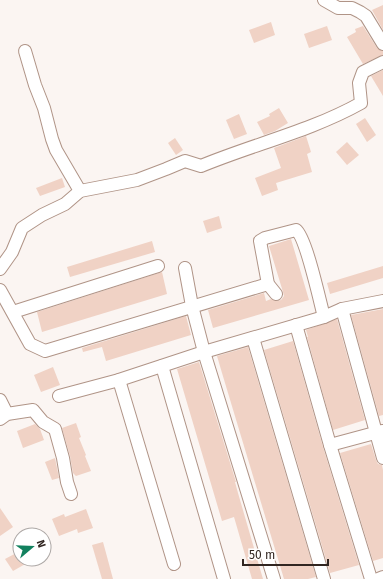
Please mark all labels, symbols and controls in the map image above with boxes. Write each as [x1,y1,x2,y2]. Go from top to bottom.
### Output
north arrow [12,527,52,567]
text: N [34,538,48,549]
scale bar [243,541,328,567]
text: 50 m [249,548,275,562]

